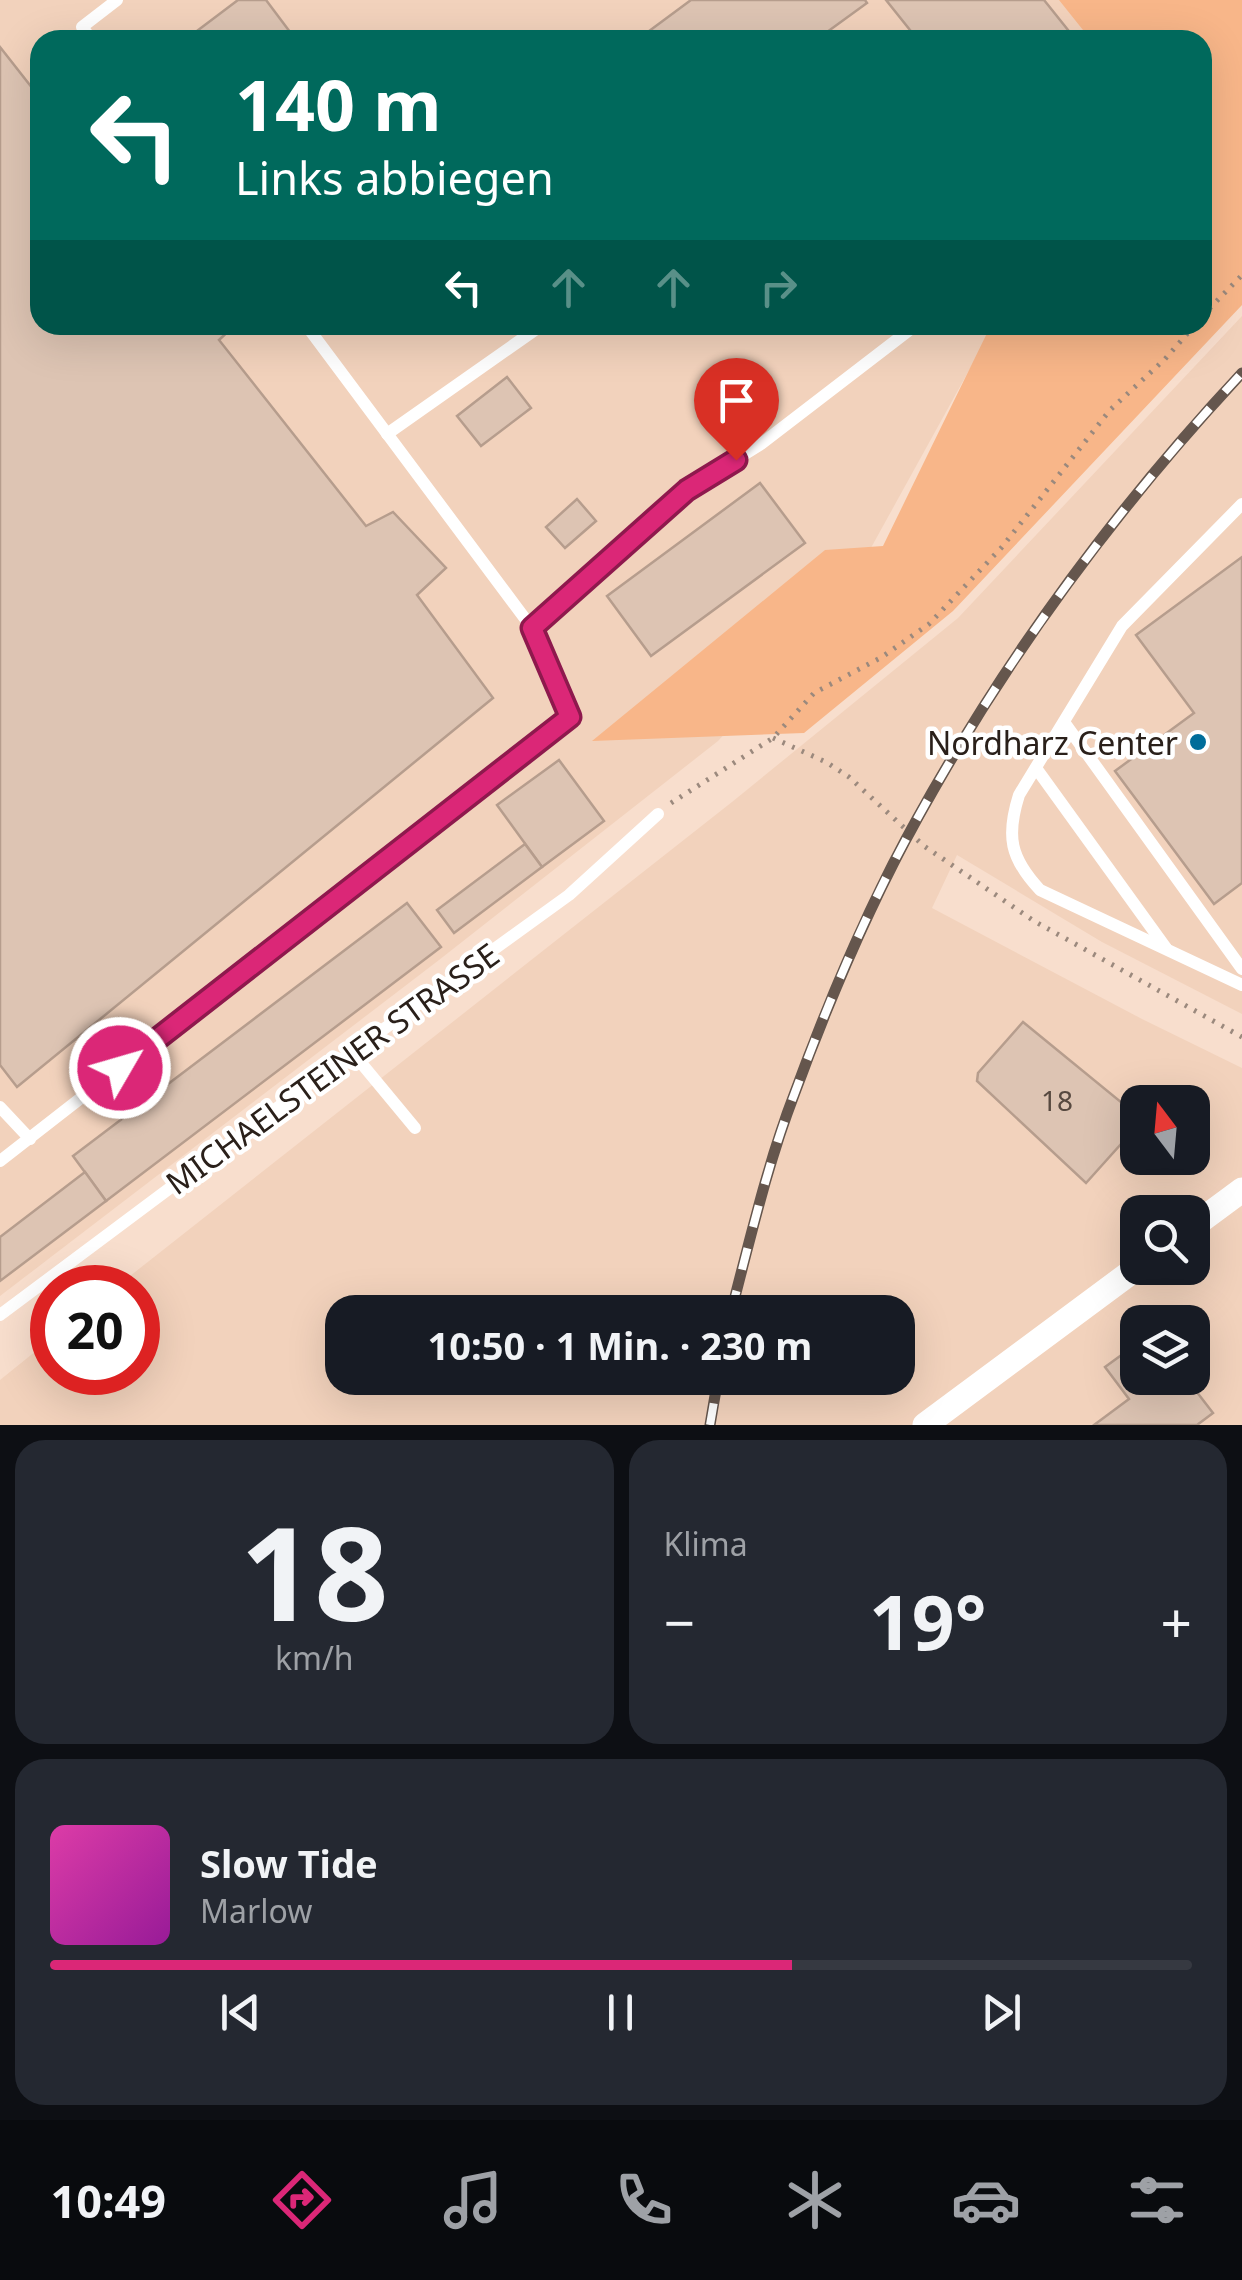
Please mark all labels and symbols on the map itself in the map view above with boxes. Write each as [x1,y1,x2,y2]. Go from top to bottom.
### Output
pin [694,358,779,461]
place label: Nordharz Center [927,721,1178,764]
marker: Nordharz Center [1187,731,1209,753]
street label: MICHAELSTEINER STRASSE [157,933,507,1203]
position arrow [68,1016,172,1120]
house number: 18 [1041,1081,1073,1119]
north arrow [1120,1085,1210,1175]
speed limit sign: 20 [30,1265,160,1395]

